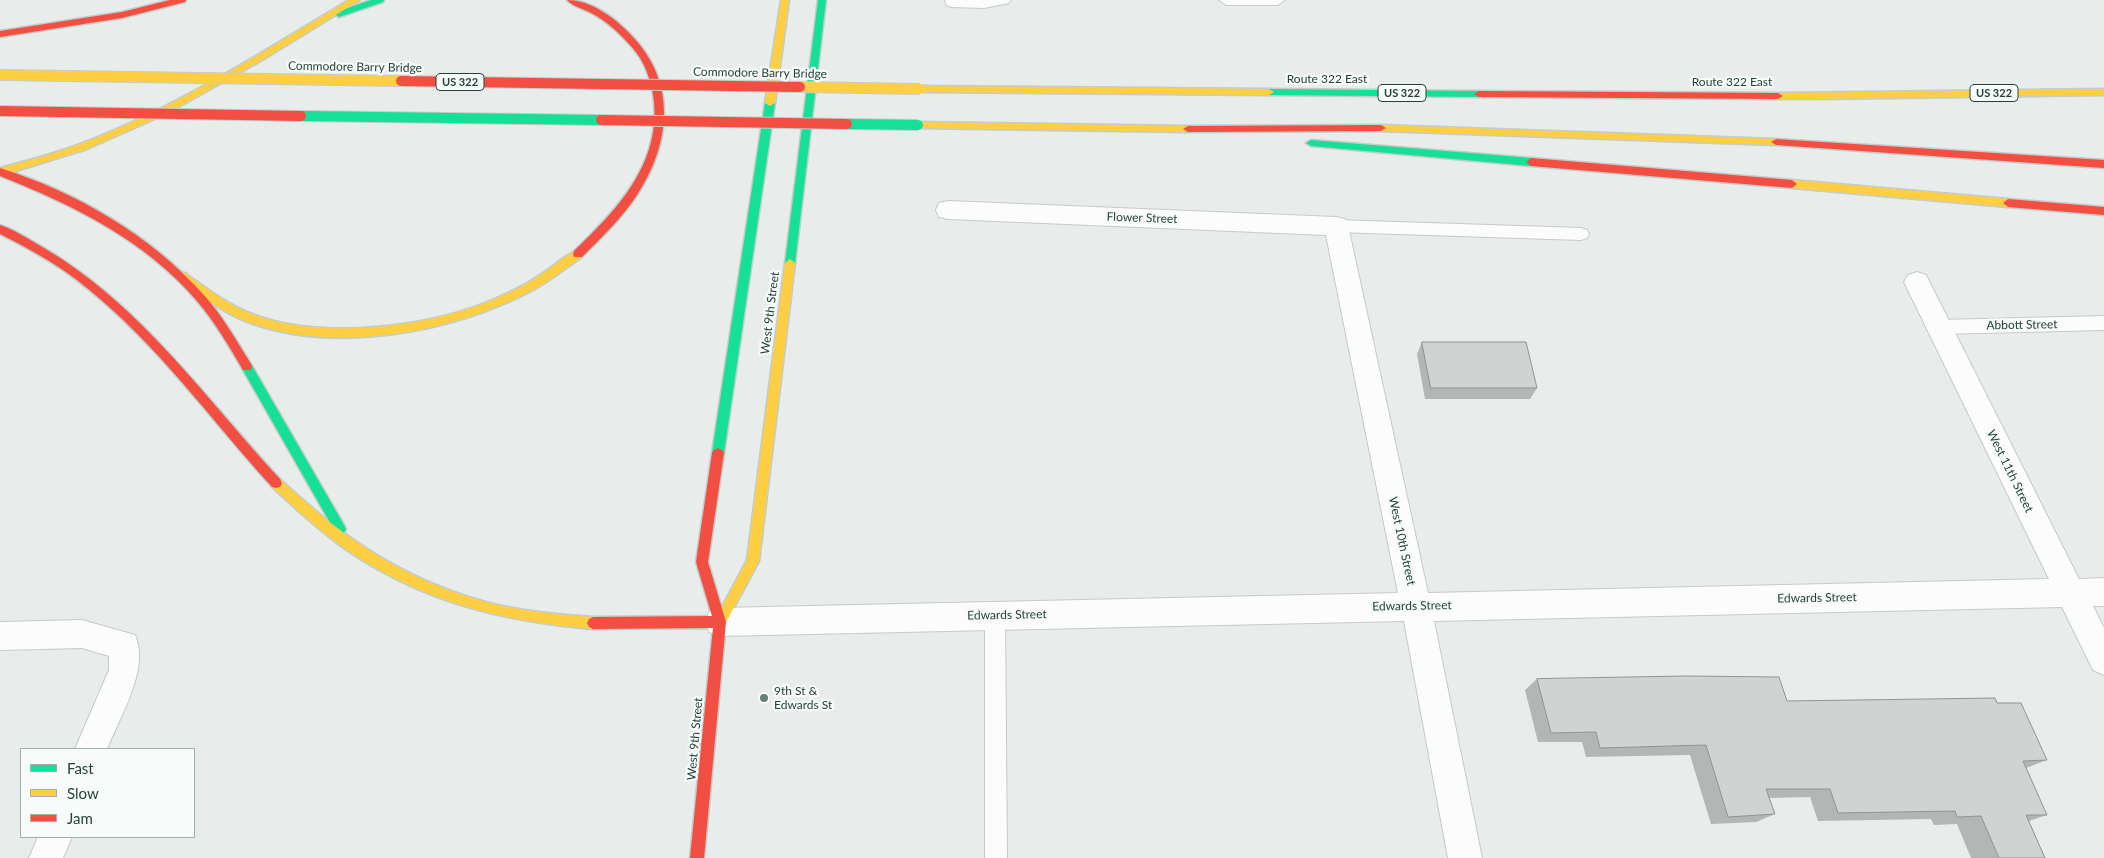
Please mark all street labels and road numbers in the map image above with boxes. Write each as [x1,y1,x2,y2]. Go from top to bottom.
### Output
street label: Commodore Barry Bridge [288,59,422,75]
street label: Commodore Barry Bridge [693,65,827,81]
street label: Route 322 East [1287,72,1367,86]
road number: US 322 [436,74,484,90]
street label: Route 322 East [1692,75,1772,89]
road number: US 322 [1378,85,1426,102]
road number: US 322 [1970,85,2018,102]
street label: Flower Street [1106,210,1178,226]
street label: West 9th Street [758,271,782,355]
street label: Abbott Street [1986,317,2058,333]
street label: West 11th Street [1984,427,2036,515]
street label: West 10th Street [1386,495,1418,587]
street label: Edwards Street [1777,590,1857,606]
street label: Edwards Street [1372,598,1452,614]
street label: Edwards Street [967,607,1047,623]
street label: West 9th Street [684,697,706,781]

